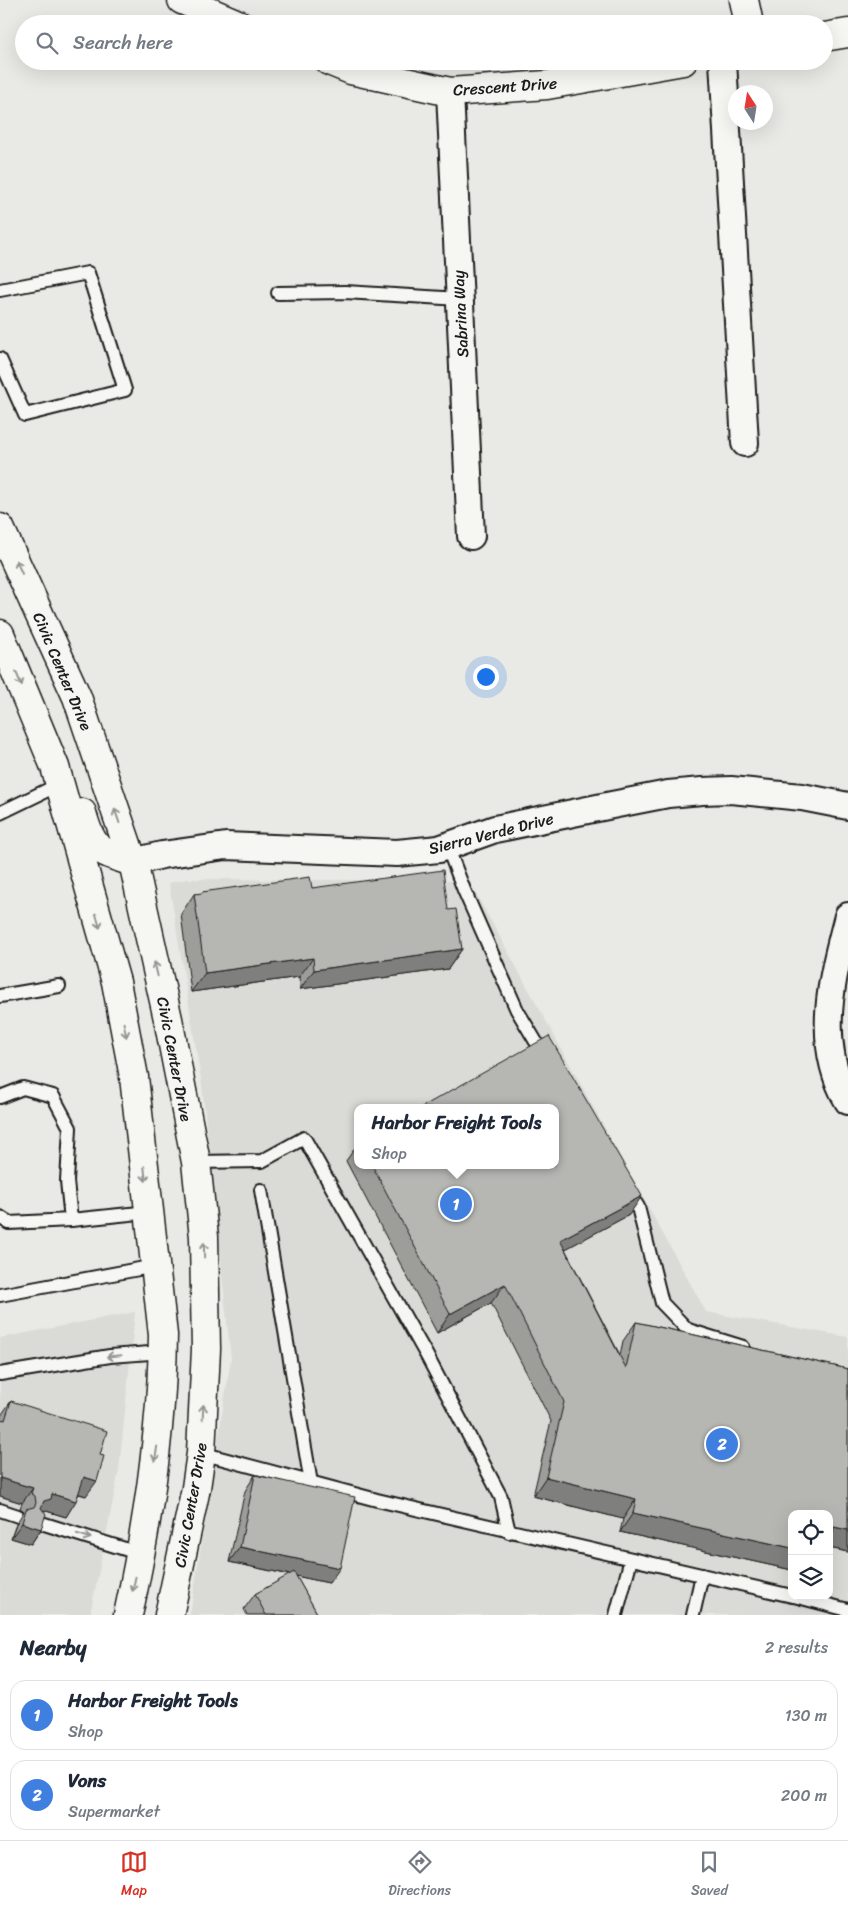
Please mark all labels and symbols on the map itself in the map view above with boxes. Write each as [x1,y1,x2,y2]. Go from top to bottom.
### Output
street label: Crescent Drive [452,68,558,105]
north arrow [728,85,773,130]
street label: Sabrina Way [444,269,477,358]
one-way arrow [13,560,23,575]
street label: Civic Center Drive [24,607,101,735]
your location [473,664,499,690]
one-way arrow [15,671,25,686]
street label: Sierra Verde Drive [425,804,557,863]
one-way arrow [112,809,121,824]
one-way arrow [94,912,104,928]
one-way arrow [151,961,161,977]
street label: Civic Center Drive [148,994,201,1124]
one-way arrow [121,1022,131,1038]
one-way arrow [140,1166,150,1182]
pin: 1 [440,1185,472,1223]
one-way arrow [199,1242,209,1258]
one-way arrow [107,1351,123,1360]
one-way arrow [199,1404,208,1420]
pin: 2 [706,1425,738,1463]
street label: Civic Center Drive [165,1440,216,1570]
one-way arrow [151,1446,161,1462]
one-way arrow [76,1532,92,1542]
one-way arrow [129,1576,138,1592]

